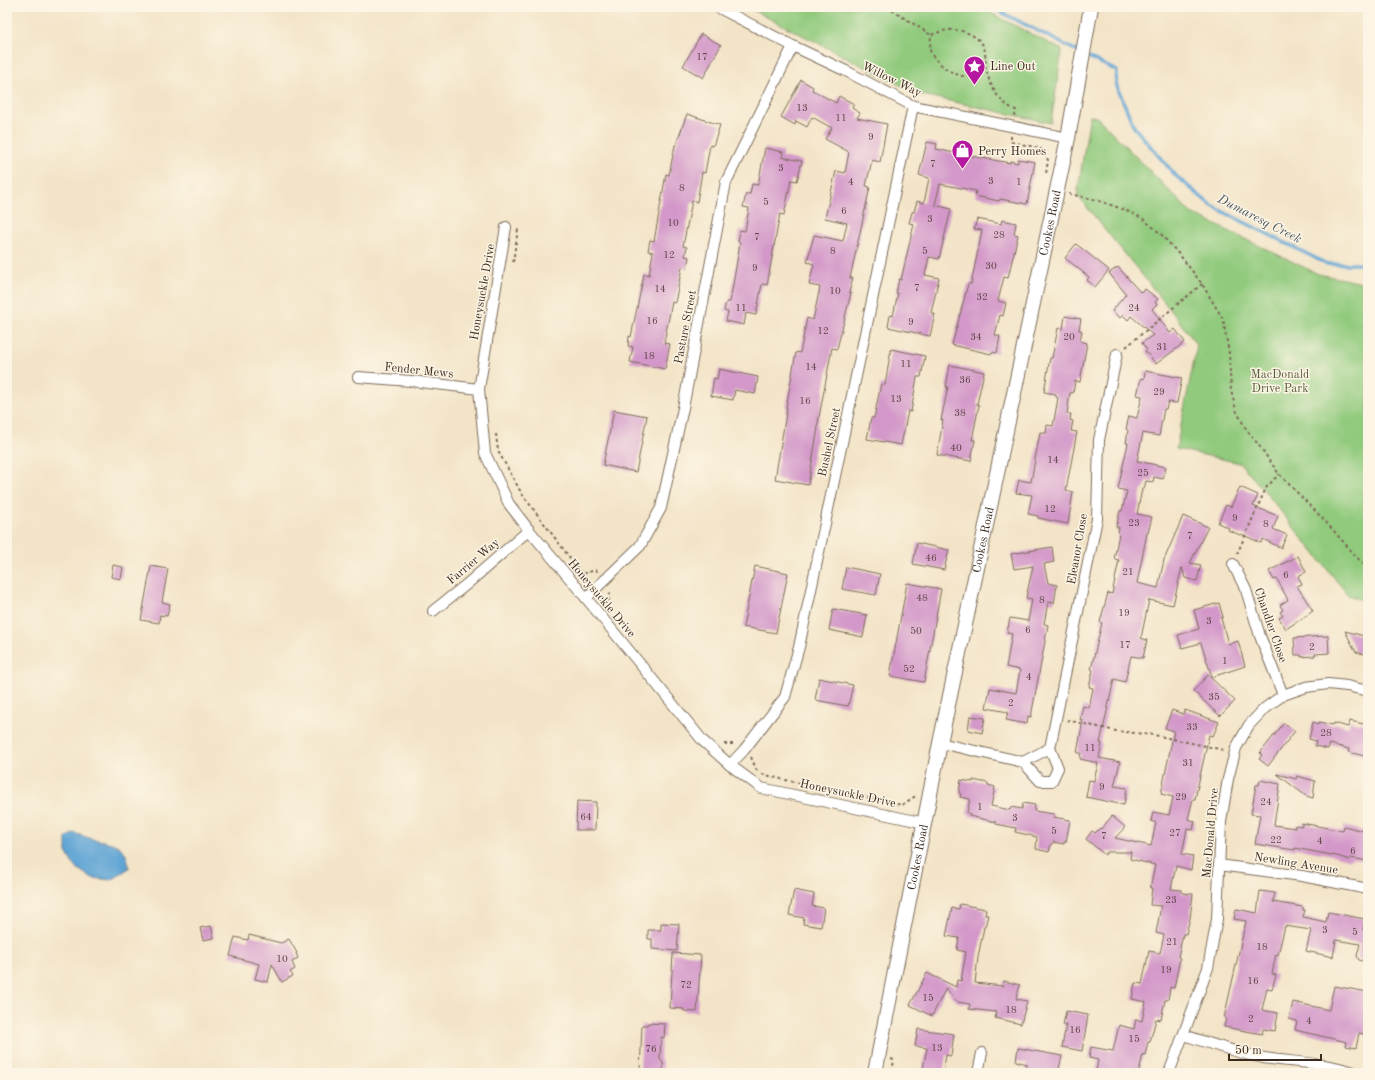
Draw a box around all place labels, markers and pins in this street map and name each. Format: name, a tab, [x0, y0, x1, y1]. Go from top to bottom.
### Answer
place icon: Line Out	[961, 53, 987, 86]
place label: Line Out	[990, 61, 1036, 73]
shop icon: Perry Homes	[949, 138, 975, 171]
place label: Perry Homes	[978, 146, 1046, 158]

